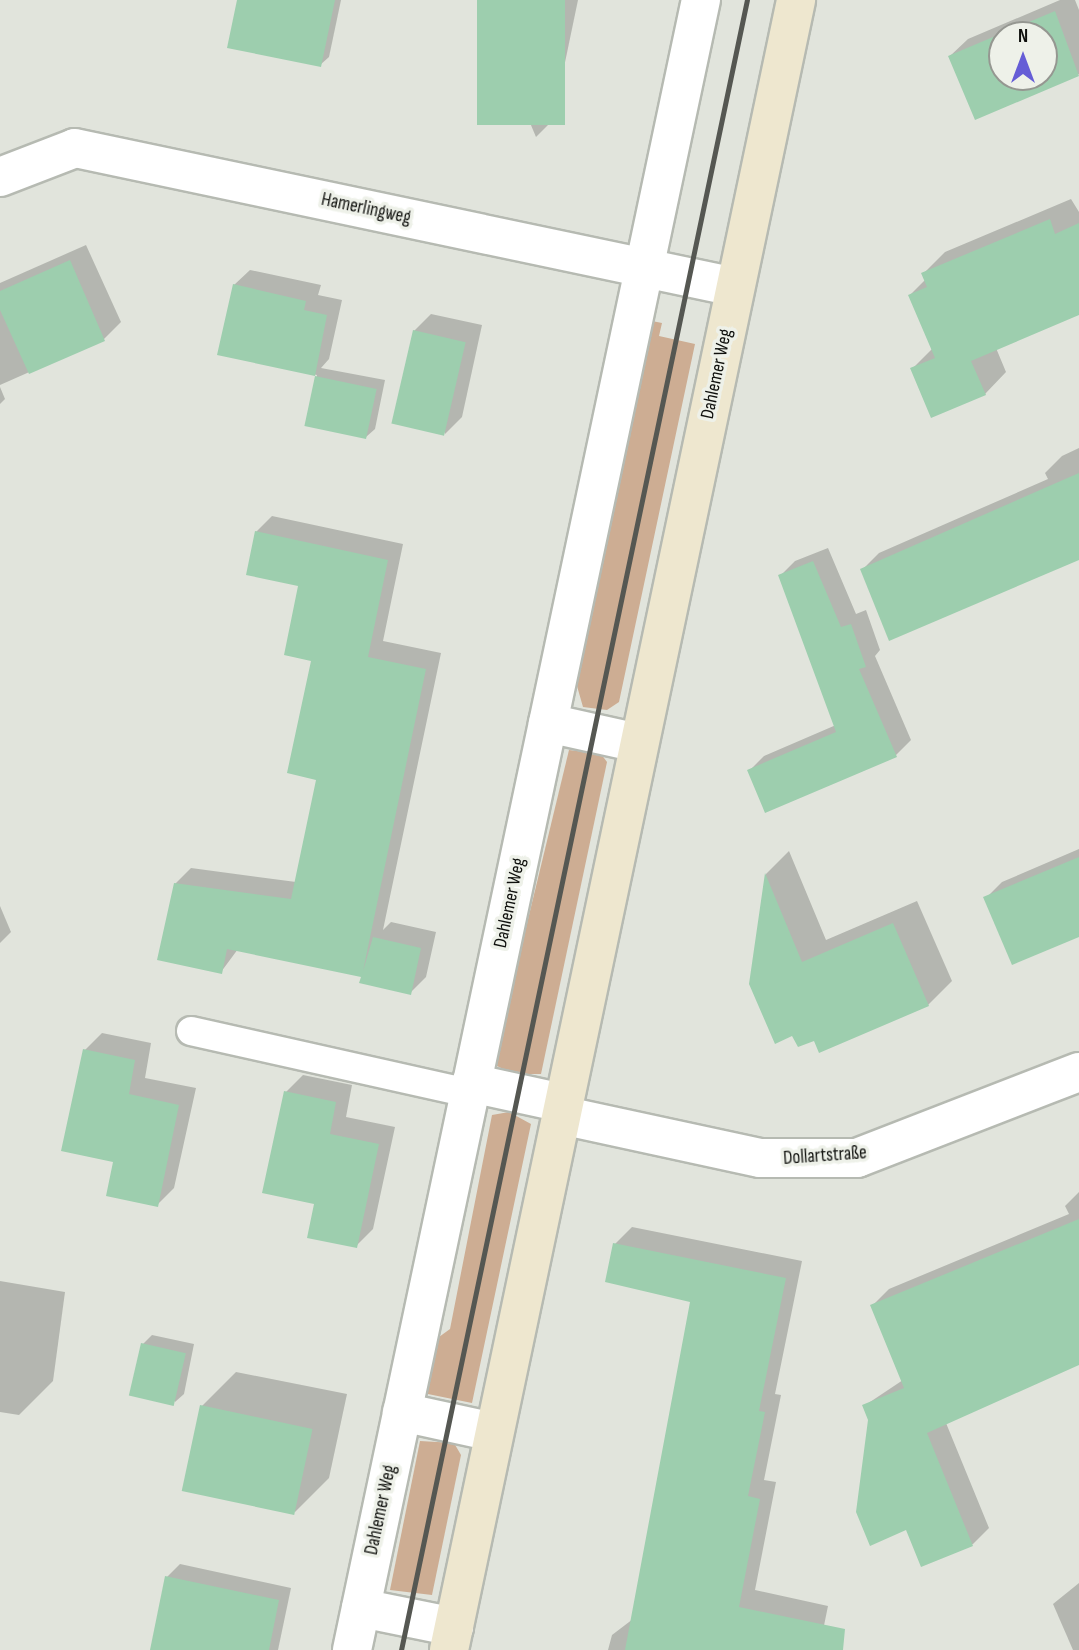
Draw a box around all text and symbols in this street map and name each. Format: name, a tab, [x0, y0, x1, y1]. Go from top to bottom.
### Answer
north arrow	[988, 21, 1058, 91]
text: N	[1018, 25, 1028, 48]
street label: Hamerlingweg	[319, 188, 413, 230]
street label: Dahlemer Weg	[696, 327, 738, 421]
street label: Dahlemer Weg	[489, 856, 531, 950]
street label: Dollartstraße	[782, 1142, 868, 1170]
street label: Dahlemer Weg	[360, 1463, 402, 1557]

